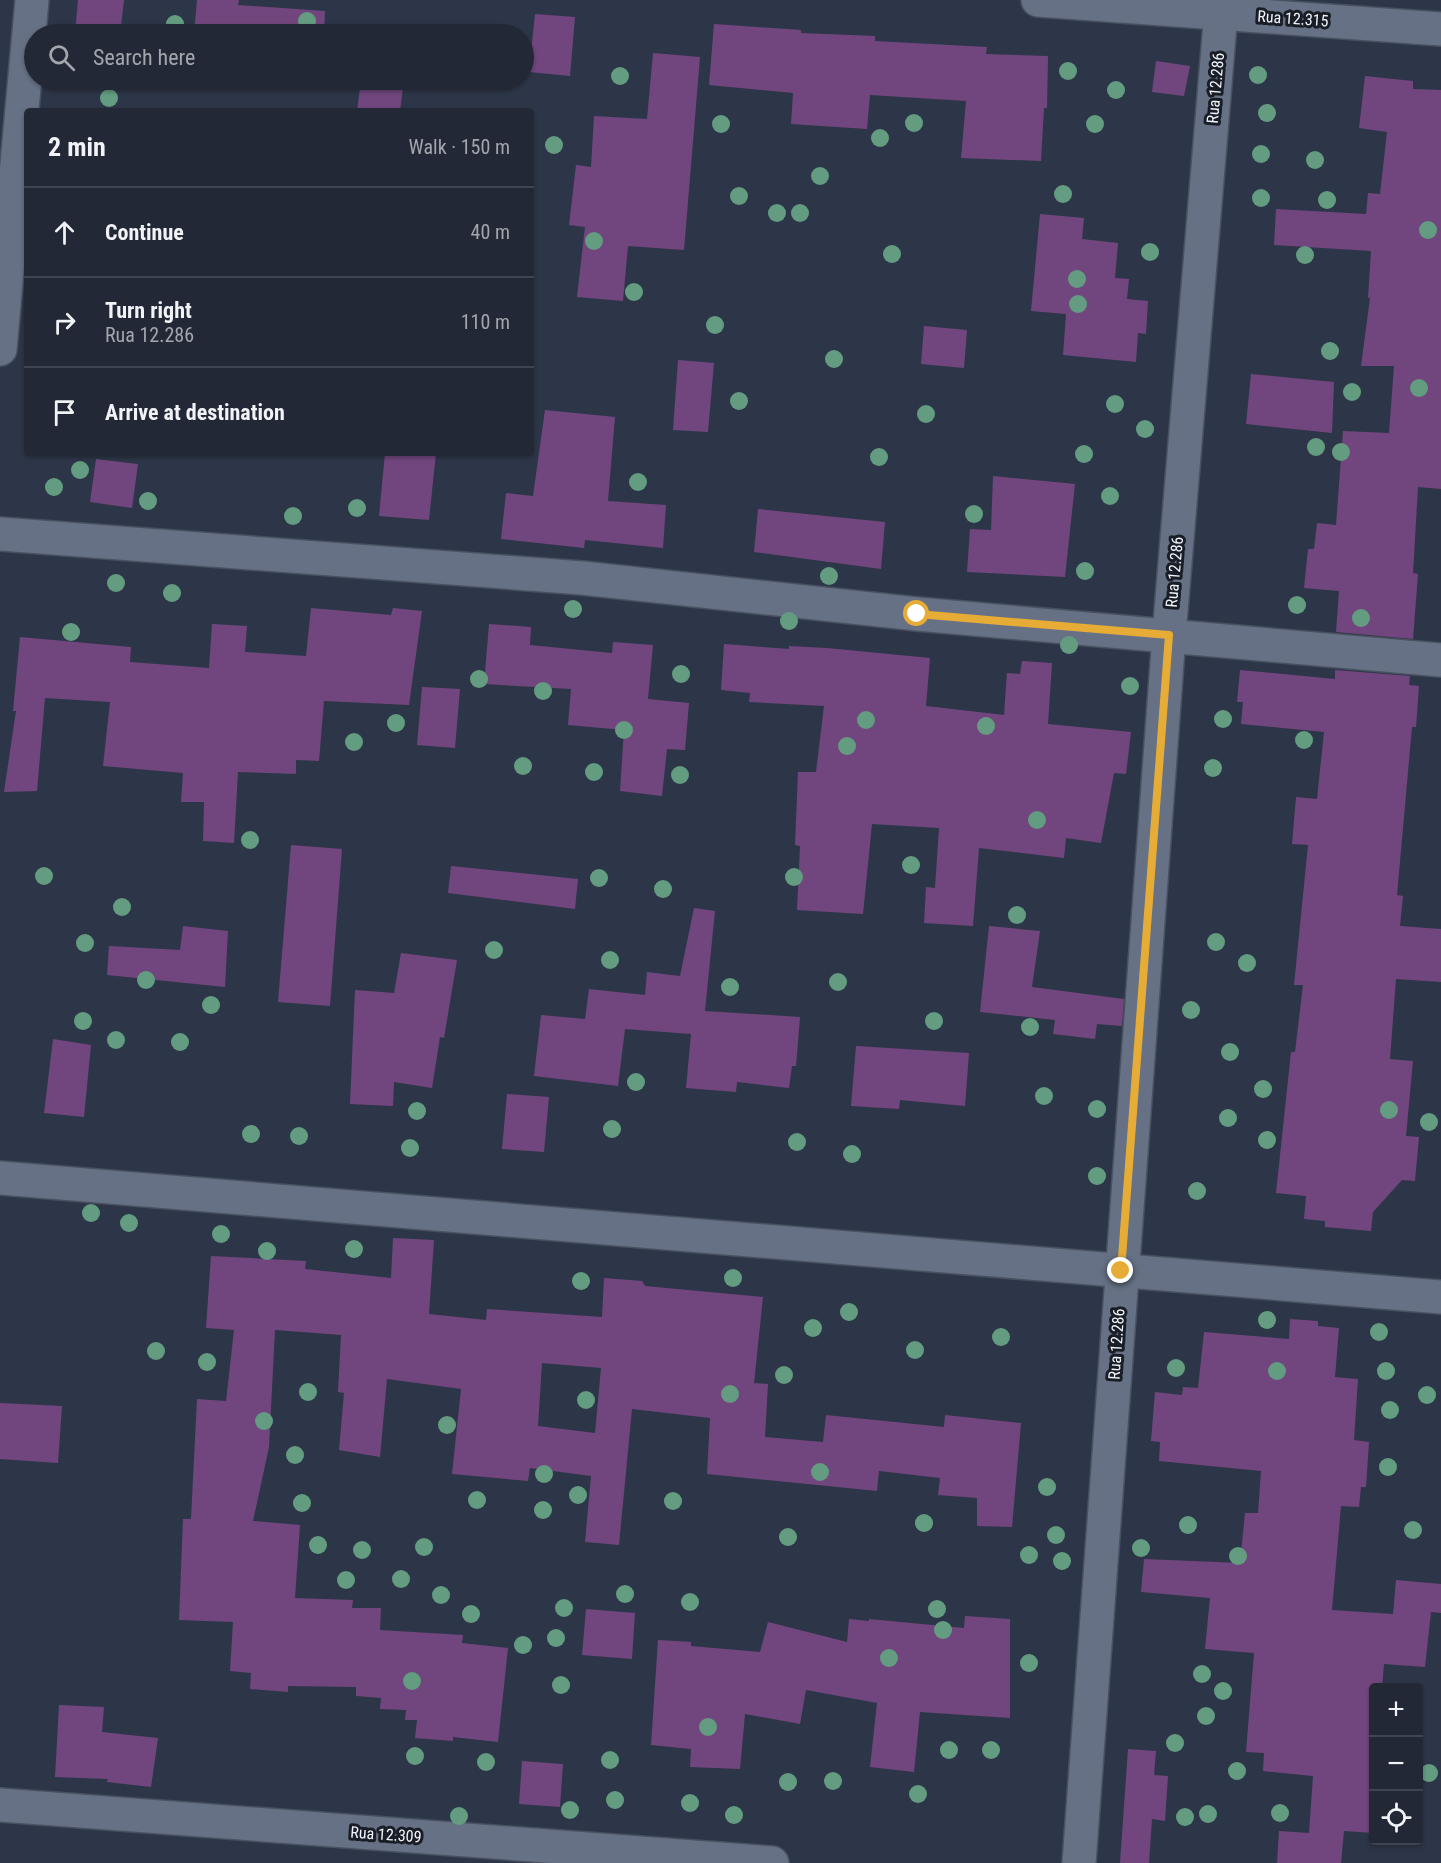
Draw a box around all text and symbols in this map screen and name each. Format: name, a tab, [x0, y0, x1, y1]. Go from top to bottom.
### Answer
street label: Rua 12.315	[1257, 7, 1329, 30]
search box	[24, 24, 534, 90]
icon: search	[45, 41, 78, 74]
text: Search here	[93, 45, 195, 70]
street label: Rua 12.286	[1203, 52, 1228, 124]
text: 2 min	[48, 132, 106, 162]
text: Walk · 150 m	[409, 135, 510, 159]
icon: ahead	[48, 216, 81, 249]
text: Continue	[105, 220, 184, 245]
text: 40 m	[471, 220, 510, 244]
text: Turn right	[105, 298, 192, 323]
icon: right	[48, 306, 81, 339]
text: 110 m	[461, 310, 510, 334]
text: Rua 12.286	[105, 323, 194, 347]
icon: arrive	[48, 396, 81, 429]
text: Arrive at destination	[105, 400, 285, 425]
street label: Rua 12.286	[1162, 536, 1187, 608]
route start	[903, 600, 929, 626]
route end	[1107, 1257, 1133, 1283]
street label: Rua 12.286	[1105, 1308, 1128, 1380]
map controls	[1369, 1683, 1423, 1845]
button: +	[1369, 1683, 1423, 1737]
button: −	[1369, 1737, 1423, 1791]
button: locate	[1369, 1791, 1423, 1845]
street label: Rua 12.309	[350, 1823, 422, 1846]

